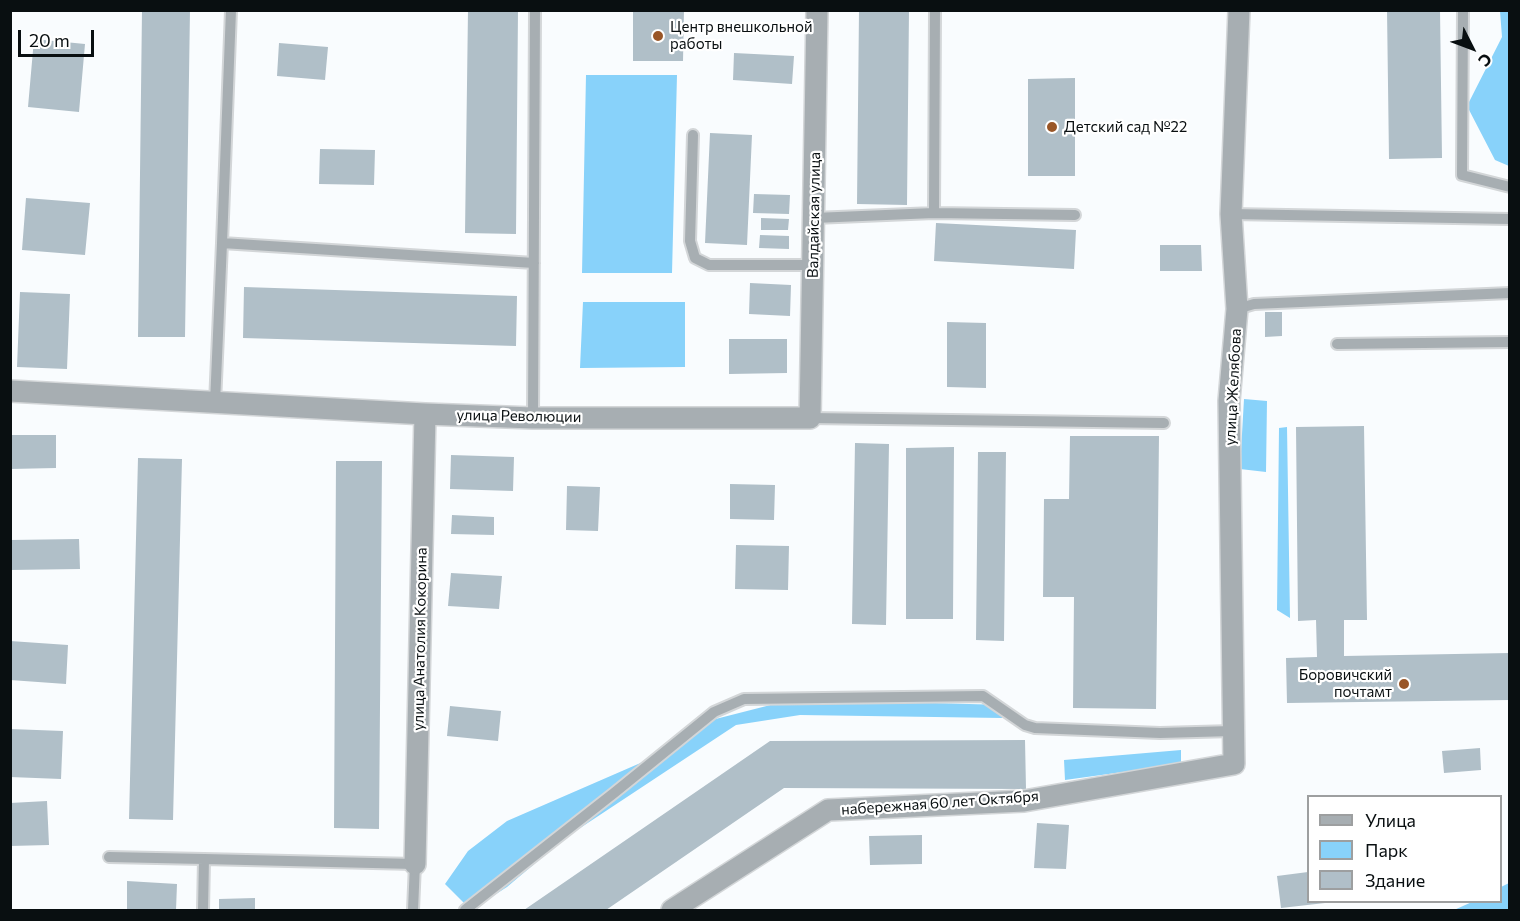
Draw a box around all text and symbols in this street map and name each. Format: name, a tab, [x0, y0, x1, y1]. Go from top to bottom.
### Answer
scale bar	[21, 18, 98, 56]
place label: Центр внешкольной работы	[670, 18, 813, 53]
north arrow	[1442, 18, 1502, 78]
text: 20 m	[29, 29, 70, 51]
marker: Центр внешкольной работы	[651, 29, 665, 43]
text: С	[1475, 50, 1496, 71]
place label: Детский сад №22	[1064, 118, 1187, 136]
marker: Детский сад №22	[1045, 120, 1059, 134]
street label: Валдайская улица	[804, 152, 824, 278]
street label: улица Желябова	[1221, 328, 1245, 446]
street label: улица Революции	[457, 406, 581, 426]
street label: улица Анатолия Кокорина	[409, 547, 431, 731]
place label: Боровичский почтамт	[1299, 666, 1392, 701]
marker: Боровичский почтамт	[1397, 677, 1411, 691]
street label: набережная 60 лет Октября	[841, 787, 1039, 819]
legend	[1307, 795, 1502, 903]
text: Улица	[1365, 809, 1416, 831]
text: Парк	[1365, 839, 1408, 861]
text: Здание	[1365, 869, 1425, 891]

